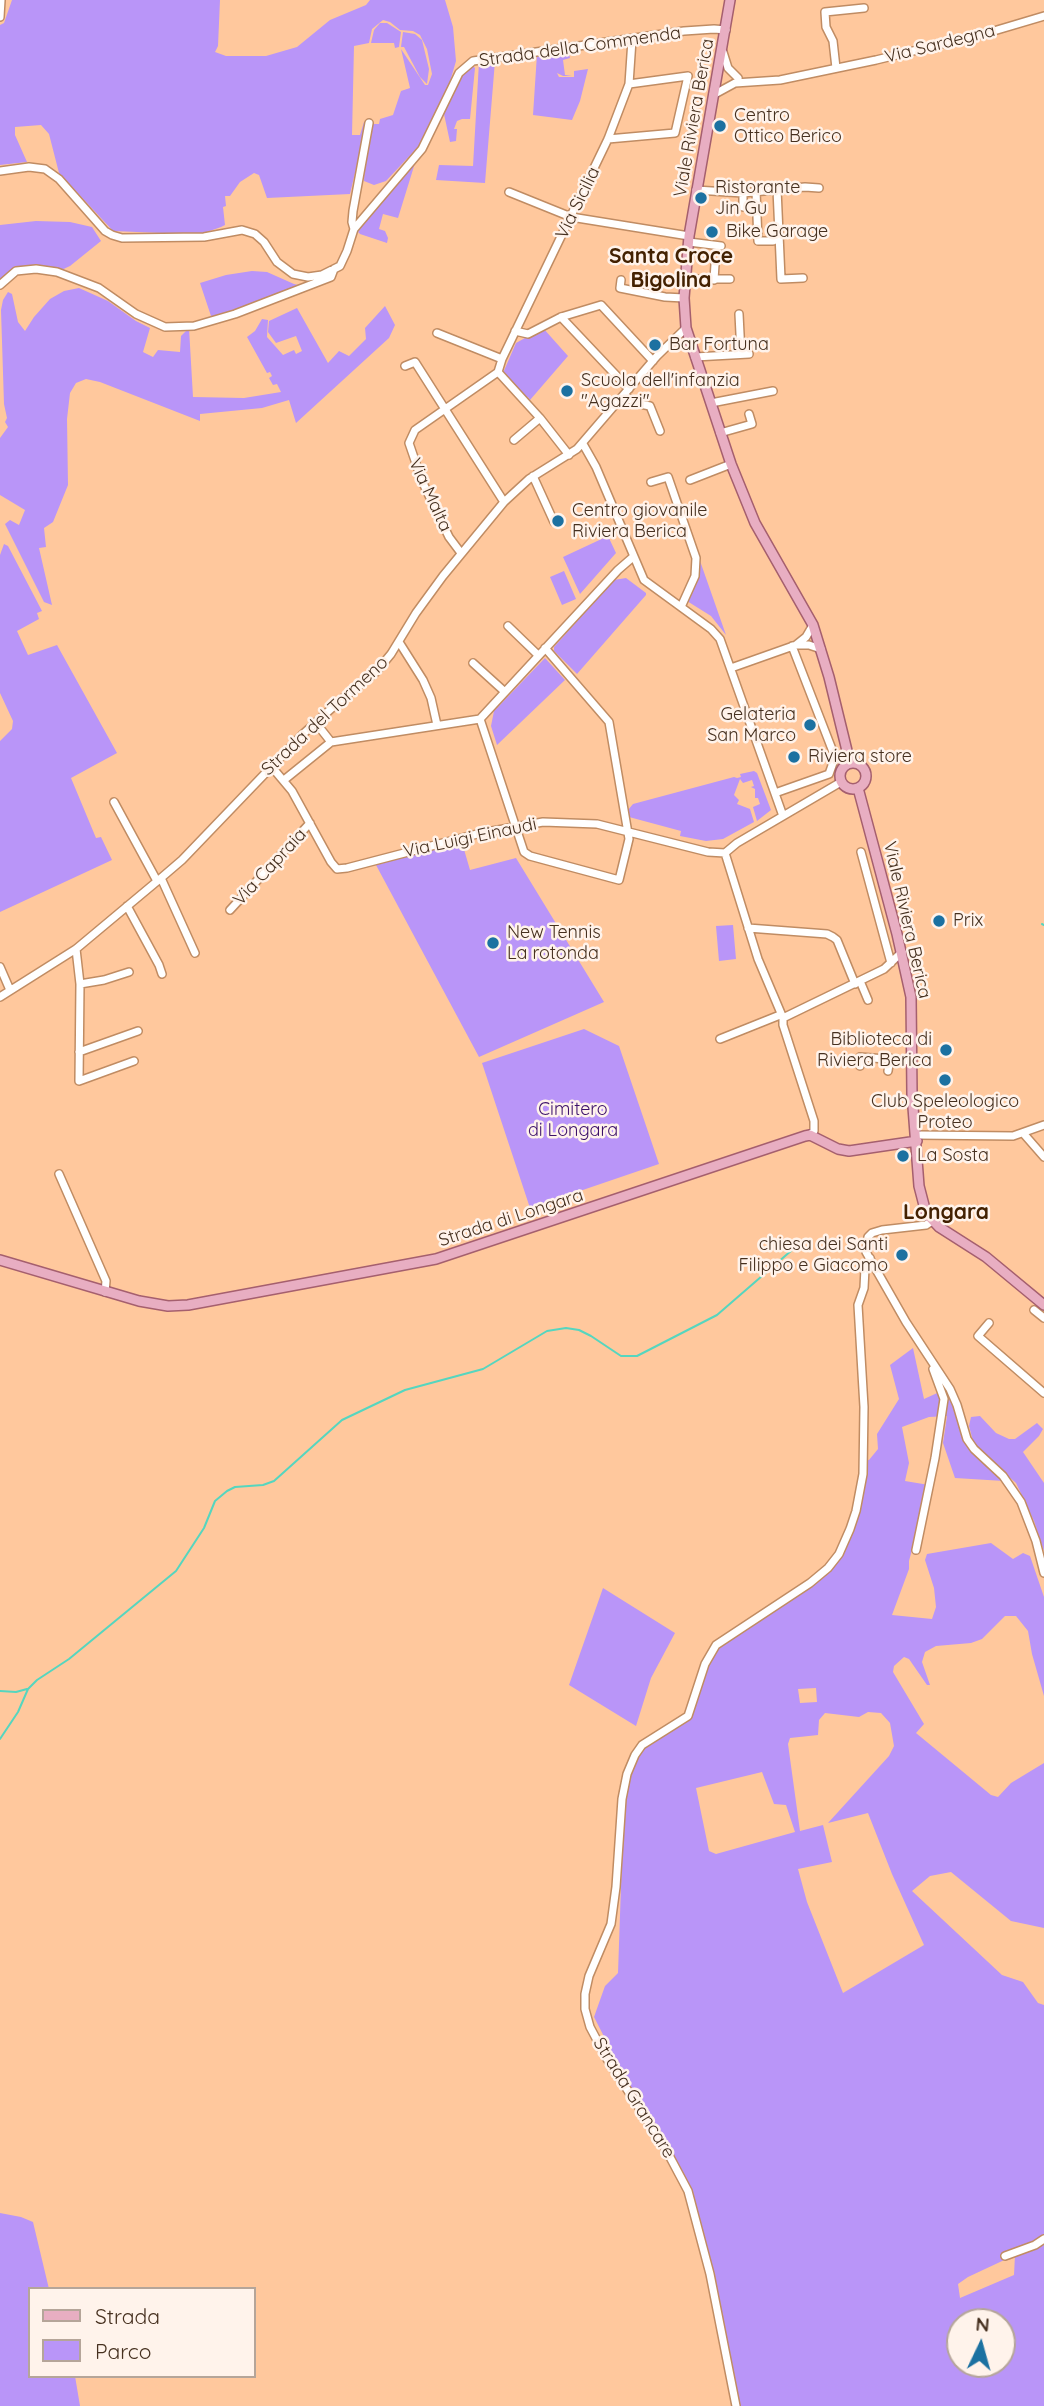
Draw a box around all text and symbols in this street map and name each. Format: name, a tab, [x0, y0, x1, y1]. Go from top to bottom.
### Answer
street label: Via Sardegna	[883, 20, 997, 68]
street label: Strada della Commenda	[478, 22, 682, 72]
street label: Viale Riviera Berica	[669, 37, 719, 199]
place label: Centro Ottico Berico	[734, 105, 842, 148]
marker: Centro Ottico Berico	[712, 118, 728, 134]
street label: Via Sicilia	[551, 163, 605, 243]
place label: Ristorante Jin Gu	[715, 177, 800, 220]
marker: Ristorante Jin Gu	[693, 190, 709, 206]
place label: Bike Garage	[726, 221, 828, 243]
marker: Bike Garage	[704, 224, 720, 240]
district label: Santa Croce Bigolina	[609, 244, 733, 294]
place label: Bar Fortuna	[669, 334, 769, 356]
marker: Bar Fortuna	[647, 337, 663, 353]
place label: Scuola dell'infanzia "Agazzi"	[581, 370, 740, 412]
marker: Scuola dell'infanzia "Agazzi"	[559, 383, 575, 399]
street label: Via Malta	[404, 455, 456, 535]
place label: Centro giovanile Riviera Berica	[572, 500, 707, 542]
marker: Centro giovanile Riviera Berica	[550, 513, 566, 529]
street label: Strada del Tormeno	[257, 652, 393, 780]
place label: Gelateria San Marco	[707, 704, 796, 746]
marker: Gelateria San Marco	[802, 717, 818, 733]
place label: Riviera store	[808, 746, 912, 768]
marker: Riviera store	[786, 749, 802, 765]
street label: Via Luigi Einaudi	[401, 813, 539, 863]
street label: Via Capraia	[229, 824, 311, 910]
street label: Viale Riviera Berica	[878, 839, 936, 1001]
place label: Prix	[953, 910, 983, 932]
marker: Prix	[931, 913, 947, 929]
place label: New Tennis La rotonda	[507, 922, 601, 964]
marker: New Tennis La rotonda	[485, 935, 501, 951]
place label: Biblioteca di Riviera Berica	[817, 1029, 932, 1072]
marker: Biblioteca di Riviera Berica	[938, 1042, 954, 1058]
marker: Club Speleologico Proteo	[937, 1072, 953, 1088]
place label: Club Speleologico Proteo	[871, 1091, 1019, 1134]
park label: Cimitero di Longara	[528, 1099, 618, 1142]
place label: La Sosta	[917, 1145, 989, 1167]
marker: La Sosta	[895, 1148, 911, 1164]
street label: Strada di Longara	[436, 1184, 586, 1252]
district label: Longara	[903, 1200, 989, 1226]
place label: chiesa dei Santi Filippo e Giacomo	[739, 1234, 888, 1276]
marker: chiesa dei Santi Filippo e Giacomo	[894, 1247, 910, 1263]
street label: Strada Grancare	[588, 2034, 680, 2162]
legend	[28, 2287, 256, 2378]
text: Strada	[95, 2303, 160, 2329]
north arrow	[946, 2308, 1016, 2378]
text: N	[975, 2312, 991, 2337]
text: Parco	[95, 2338, 151, 2364]

